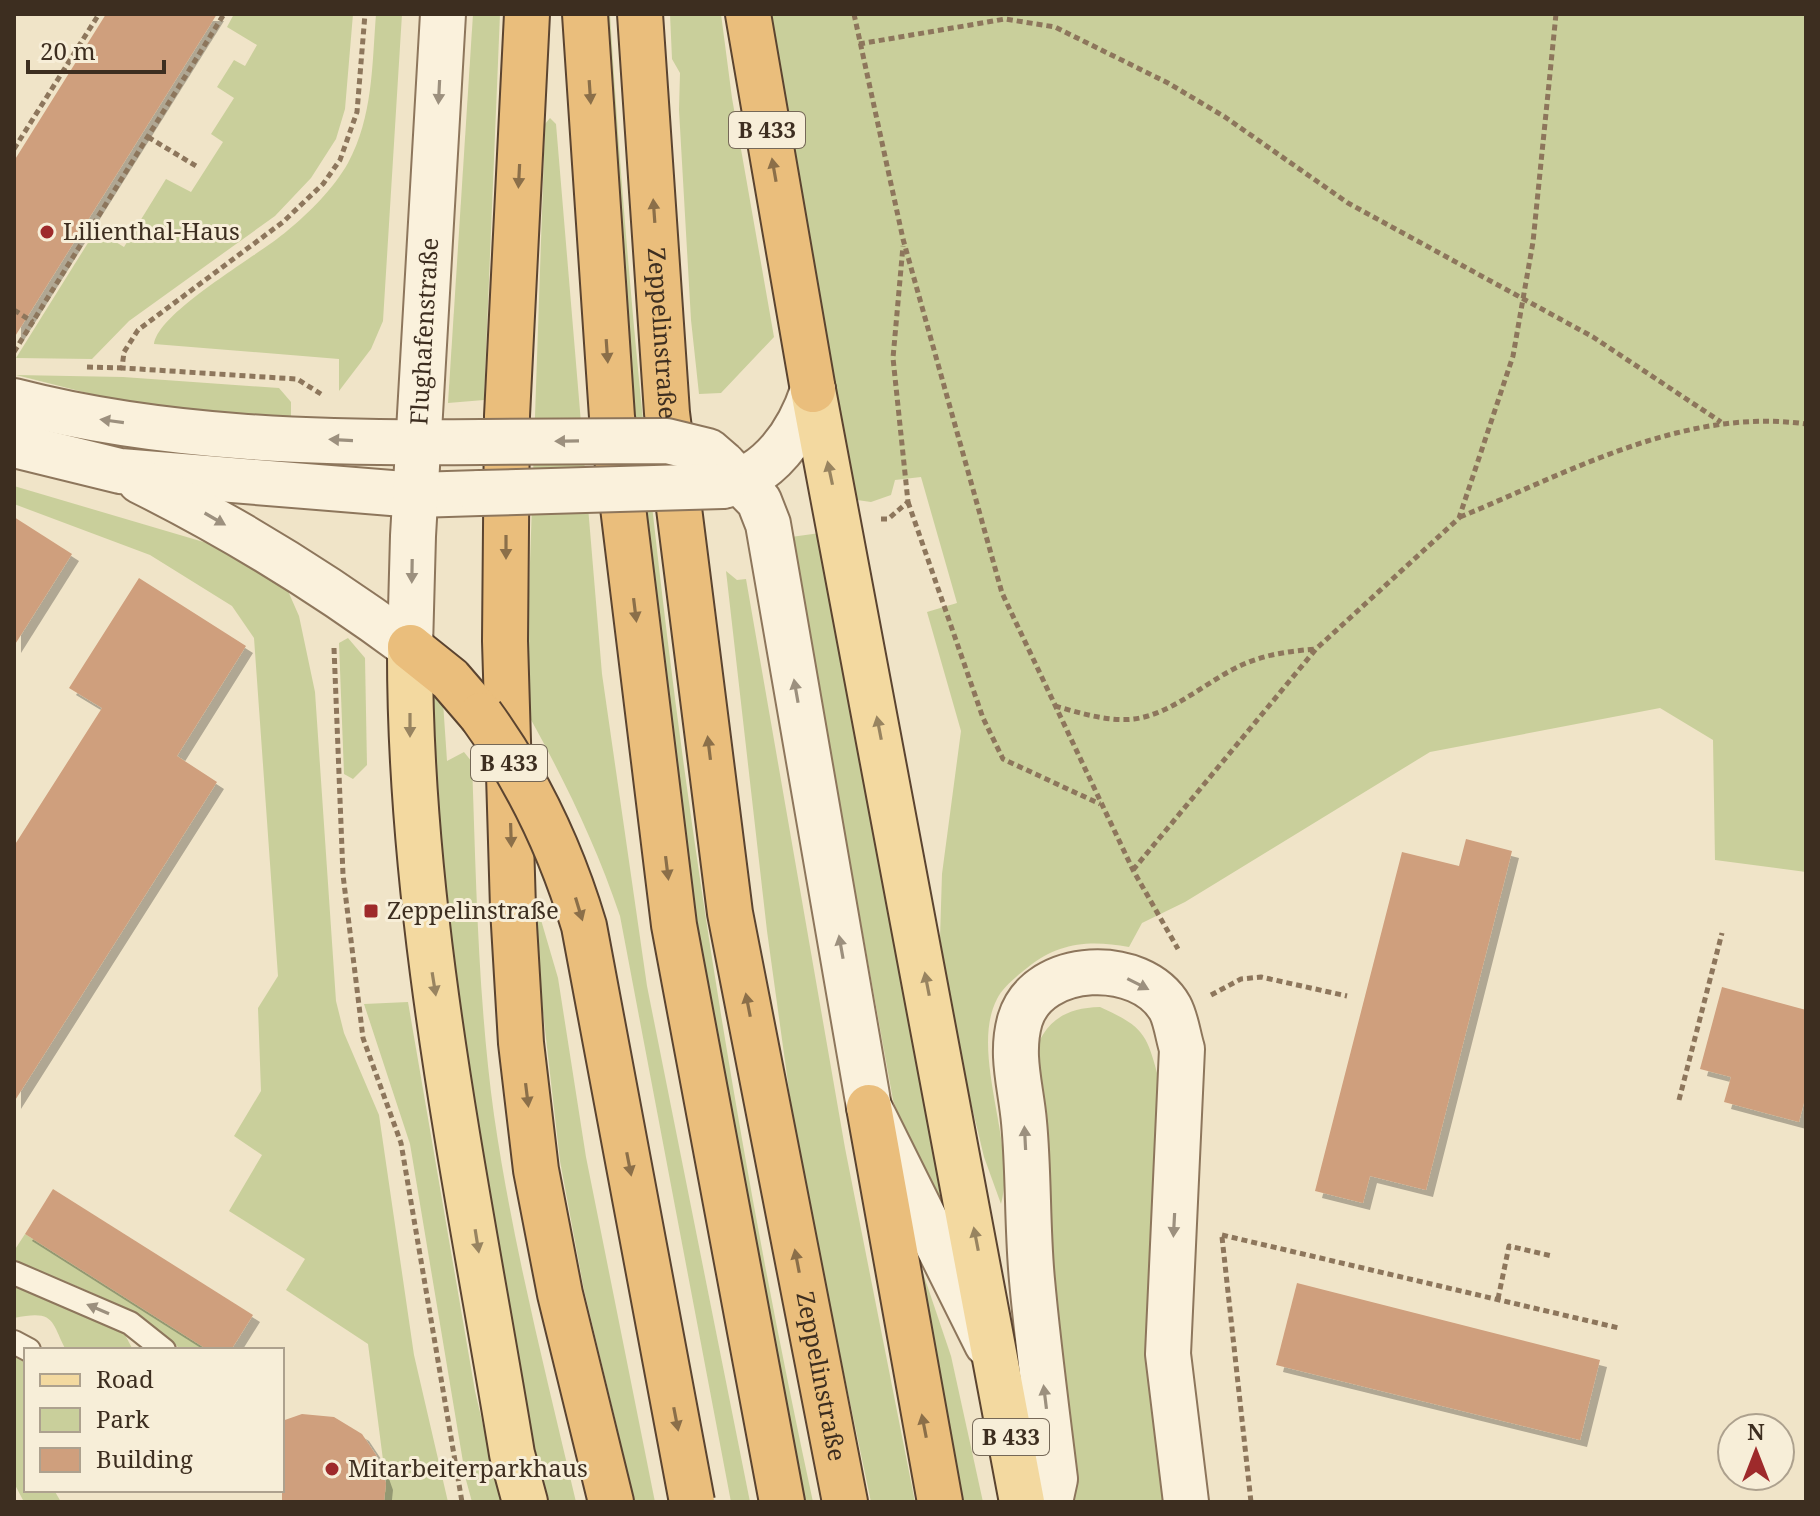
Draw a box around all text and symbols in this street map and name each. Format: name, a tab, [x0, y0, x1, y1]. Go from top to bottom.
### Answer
scale bar	[28, 24, 164, 74]
text: 20 m	[40, 34, 96, 67]
one-way arrow	[432, 80, 445, 105]
one-way arrow	[584, 80, 597, 105]
road number: B 433	[729, 112, 805, 148]
one-way arrow	[767, 157, 779, 182]
one-way arrow	[512, 164, 525, 189]
one-way arrow	[647, 199, 660, 224]
place label: Lilienthal-Haus	[63, 214, 240, 247]
marker: Lilienthal-Haus	[38, 223, 56, 241]
street label: Flughafenstraße	[401, 237, 445, 426]
street label: Zeppelinstraße	[641, 246, 685, 420]
one-way arrow	[601, 339, 614, 364]
one-way arrow	[99, 414, 124, 427]
one-way arrow	[328, 433, 353, 446]
one-way arrow	[554, 435, 579, 447]
one-way arrow	[823, 460, 836, 485]
one-way arrow	[204, 512, 226, 526]
one-way arrow	[500, 535, 512, 560]
one-way arrow	[406, 559, 418, 584]
one-way arrow	[629, 598, 642, 623]
one-way arrow	[790, 678, 802, 703]
one-way arrow	[404, 713, 416, 738]
one-way arrow	[873, 716, 885, 741]
one-way arrow	[703, 736, 716, 761]
road number: B 433	[471, 745, 547, 781]
one-way arrow	[504, 823, 517, 848]
one-way arrow	[661, 856, 674, 881]
place label: Zeppelinstraße	[387, 893, 559, 926]
one-way arrow	[573, 897, 586, 921]
marker: Zeppelinstraße	[362, 902, 380, 920]
one-way arrow	[835, 934, 847, 959]
one-way arrow	[921, 971, 933, 996]
one-way arrow	[429, 972, 441, 997]
one-way arrow	[1127, 976, 1149, 990]
one-way arrow	[741, 993, 753, 1018]
one-way arrow	[521, 1083, 534, 1108]
one-way arrow	[1018, 1125, 1031, 1150]
one-way arrow	[623, 1151, 635, 1176]
one-way arrow	[1167, 1213, 1180, 1238]
one-way arrow	[969, 1227, 981, 1252]
one-way arrow	[471, 1229, 483, 1254]
one-way arrow	[790, 1248, 802, 1273]
street label: Zeppelinstraße	[789, 1289, 855, 1464]
one-way arrow	[86, 1303, 110, 1316]
legend	[24, 1348, 284, 1492]
text: Road	[96, 1362, 154, 1395]
one-way arrow	[1039, 1384, 1052, 1409]
text: Park	[96, 1402, 150, 1435]
one-way arrow	[671, 1407, 683, 1432]
north arrow	[1716, 1412, 1796, 1492]
one-way arrow	[917, 1413, 929, 1438]
text: N	[1747, 1416, 1765, 1446]
road number: B 433	[973, 1419, 1049, 1455]
text: Building	[96, 1442, 193, 1475]
place label: Mitarbeiterparkhaus	[348, 1451, 588, 1484]
marker: Mitarbeiterparkhaus	[323, 1460, 341, 1478]

